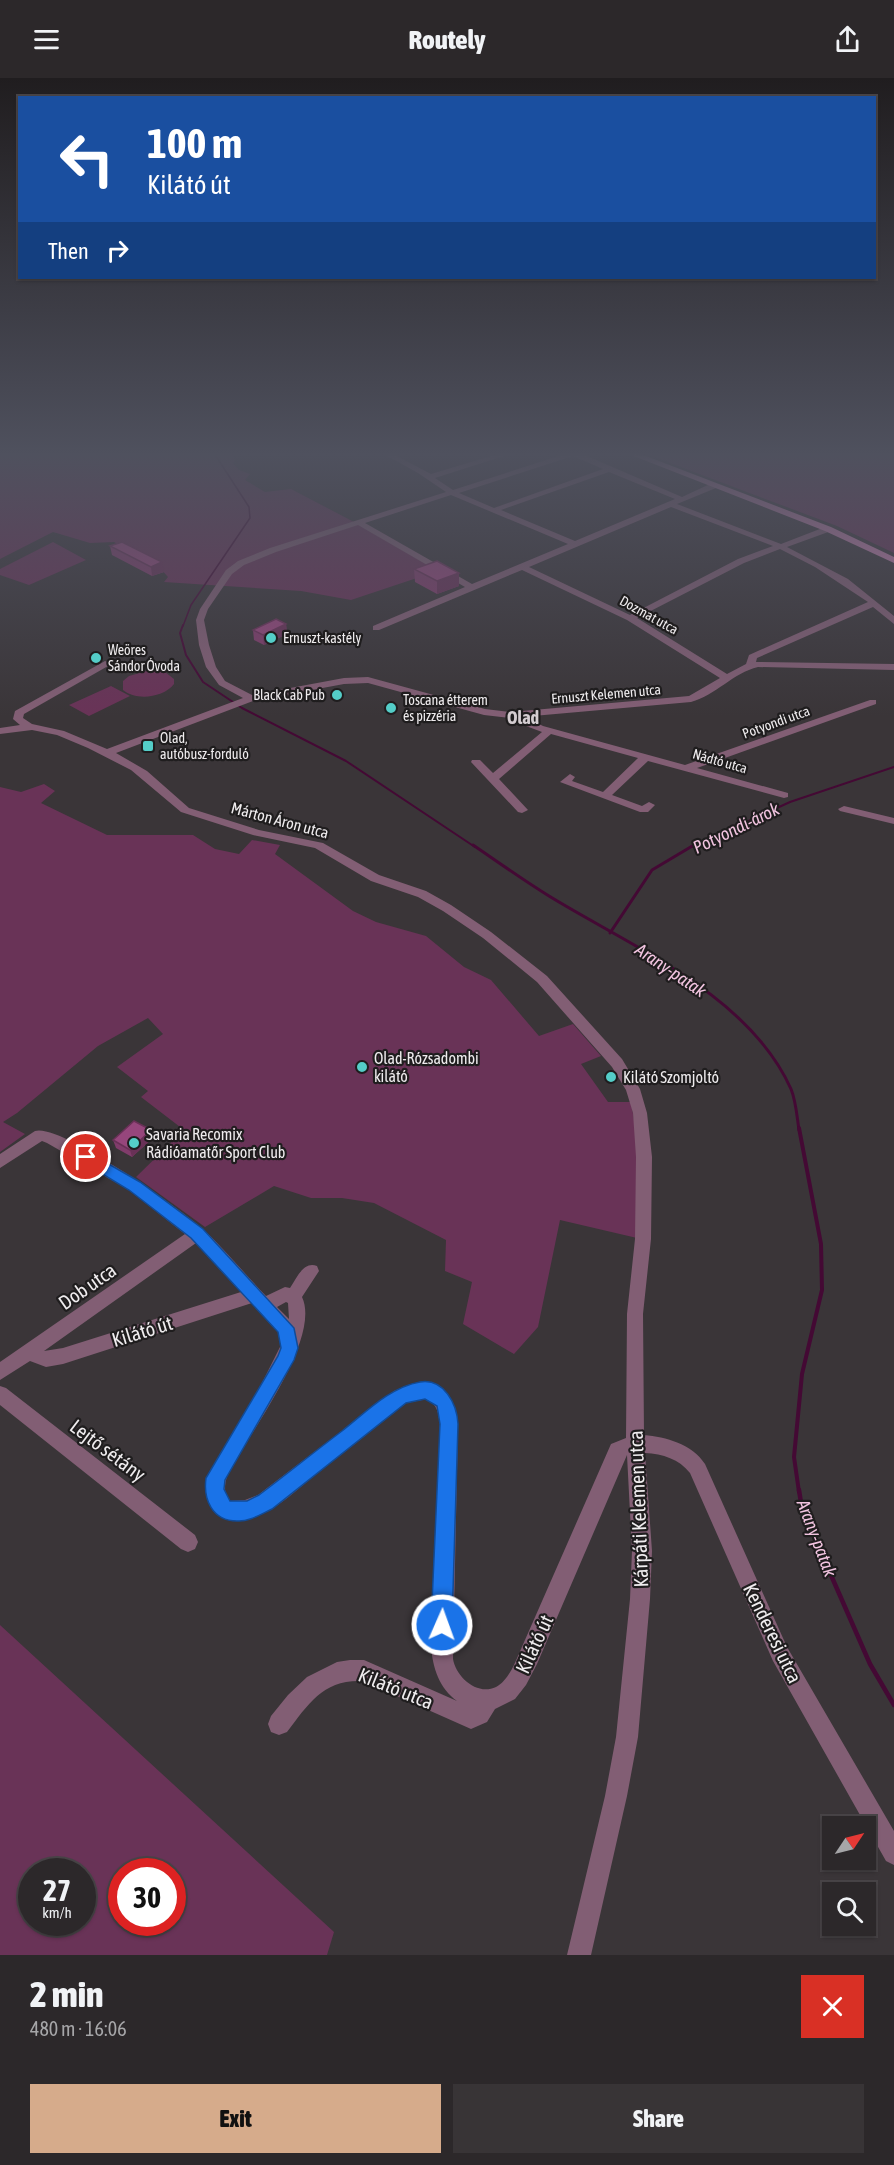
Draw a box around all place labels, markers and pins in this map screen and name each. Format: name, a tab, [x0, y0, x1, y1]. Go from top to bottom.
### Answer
place label: Ernuszt-kastély	[283, 630, 362, 646]
marker: Ernuszt-kastély	[264, 631, 278, 645]
place label: Weöres Sándor Óvoda	[108, 642, 180, 674]
marker: Weöres Sándor Óvoda	[89, 651, 103, 665]
place label: Black Cab Pub	[253, 687, 325, 703]
marker: Black Cab Pub	[330, 688, 344, 702]
place label: Toscana étterem és pizzéria	[403, 692, 488, 724]
marker: Toscana étterem és pizzéria	[384, 701, 398, 715]
place label: Olad, autóbusz-forduló	[160, 730, 249, 762]
marker: Olad, autóbusz-forduló	[141, 739, 155, 753]
place label: Olad-Rózsadombi kilátó	[374, 1049, 479, 1085]
marker: Olad-Rózsadombi kilátó	[355, 1060, 369, 1074]
place label: Kilátó Szomjoltó	[623, 1068, 719, 1087]
marker: Kilátó Szomjoltó	[604, 1070, 618, 1084]
place label: Savaria Recomix Rádióamatőr Sport Club	[146, 1125, 285, 1162]
pin	[60, 1131, 111, 1182]
marker: Savaria Recomix Rádióamatőr Sport Club	[127, 1136, 141, 1150]

